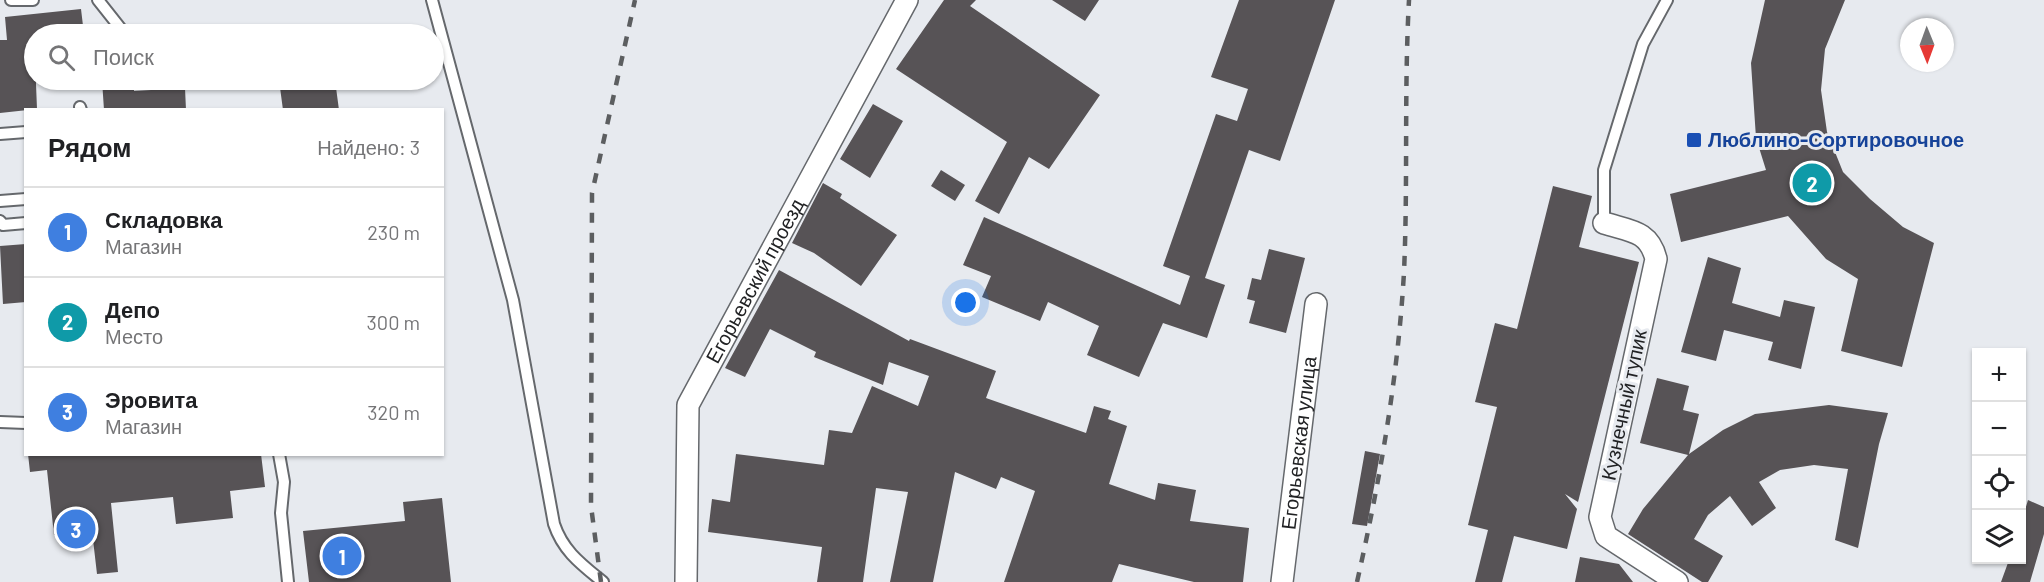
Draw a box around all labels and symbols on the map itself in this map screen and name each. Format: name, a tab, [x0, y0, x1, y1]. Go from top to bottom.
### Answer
north arrow	[1900, 18, 1954, 72]
place label: Люблино-Сортировочное	[1708, 127, 1964, 151]
marker: Люблино-Сортировочное	[1685, 131, 1703, 149]
pin: 2	[1792, 160, 1832, 206]
street label: Егорьевский проезд	[700, 194, 809, 367]
your location	[951, 288, 980, 317]
street label: Кузнечный тупик	[1595, 327, 1651, 482]
street label: Егорьевская улица	[1275, 354, 1321, 531]
pin: 3	[56, 506, 96, 552]
pin: 1	[322, 534, 362, 578]

